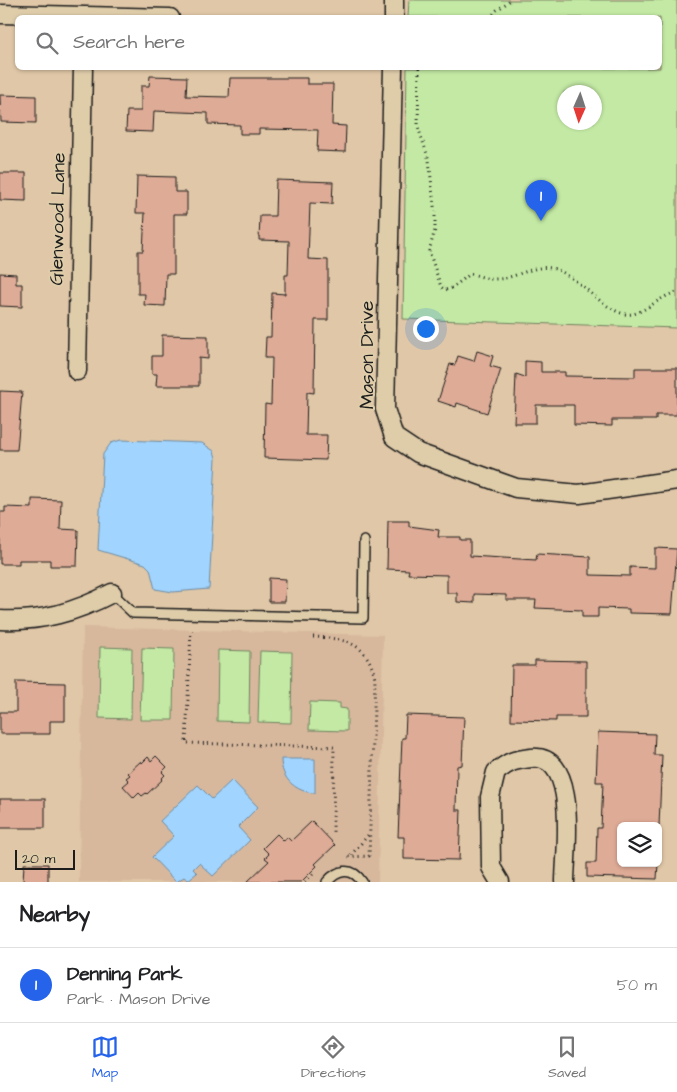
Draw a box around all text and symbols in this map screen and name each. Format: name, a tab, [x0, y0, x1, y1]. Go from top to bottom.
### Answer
search box	[15, 15, 662, 70]
icon: search	[33, 29, 61, 57]
text: Search here	[73, 29, 185, 56]
north arrow	[557, 85, 602, 130]
street label: Glenwood Lane	[43, 152, 73, 286]
pin: 1	[525, 180, 557, 221]
street label: Mason Drive	[354, 301, 381, 409]
your location	[413, 316, 439, 342]
map controls	[617, 822, 662, 867]
button: layers	[617, 822, 662, 867]
scale bar	[15, 847, 75, 870]
text: 20 m	[22, 849, 55, 869]
text: Nearby	[20, 900, 90, 929]
text: Denning Park	[67, 961, 182, 988]
text: 1	[35, 974, 37, 996]
text: 50 m	[617, 974, 657, 996]
text: Park · Mason Drive	[67, 988, 210, 1010]
tab: Map	[91, 1033, 119, 1083]
tab: Directions	[301, 1033, 366, 1083]
tab: Saved	[548, 1033, 586, 1083]

